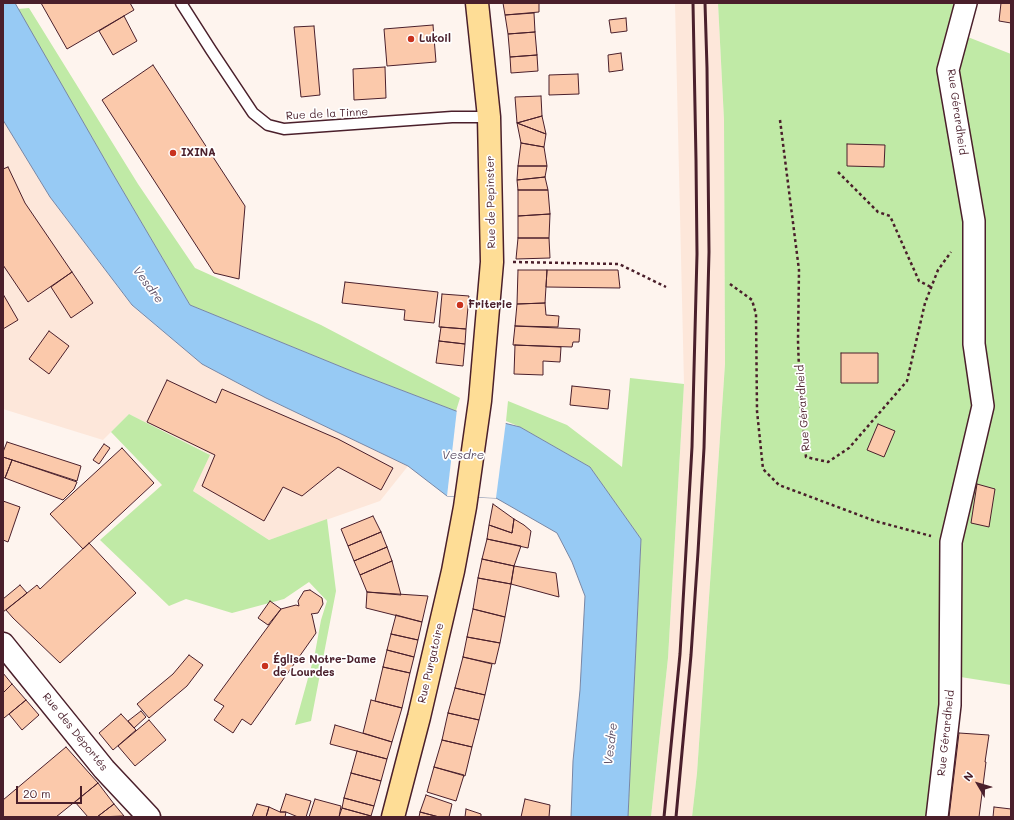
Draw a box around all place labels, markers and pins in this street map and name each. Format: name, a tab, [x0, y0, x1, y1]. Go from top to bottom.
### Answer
place label: Lukoil	[419, 32, 451, 46]
marker: Lukoil	[406, 34, 416, 44]
place label: IXINA	[181, 146, 216, 160]
marker: IXINA	[168, 148, 178, 158]
place label: Friterie	[468, 298, 512, 312]
marker: Friterie	[455, 300, 465, 310]
place label: Église Notre-Dame de Lourdes	[273, 653, 376, 679]
marker: Église Notre-Dame de Lourdes	[260, 661, 270, 671]

